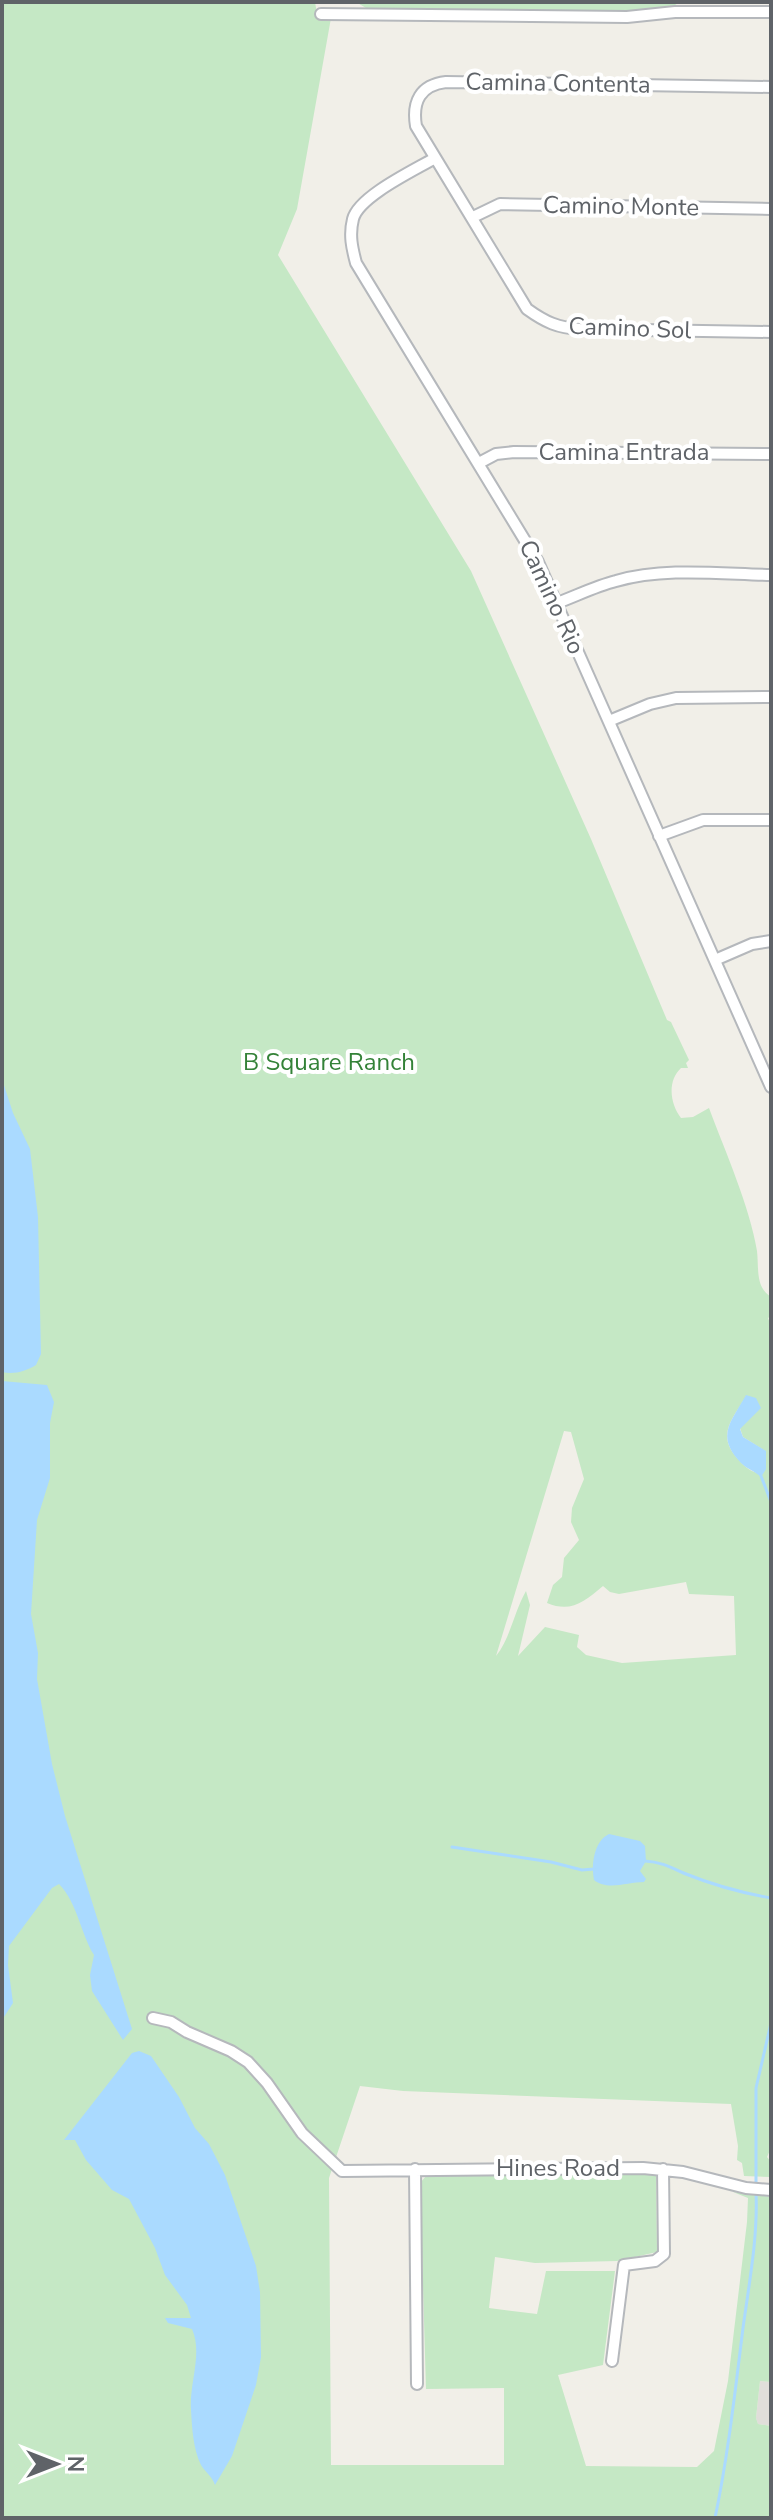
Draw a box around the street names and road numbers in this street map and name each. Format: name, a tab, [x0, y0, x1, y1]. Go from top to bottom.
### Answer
street label: Camina Contenta	[465, 65, 651, 101]
street label: Camino Monte	[543, 189, 699, 223]
street label: Camino Sol	[568, 310, 692, 346]
street label: Camina Entrada	[538, 436, 710, 468]
street label: Camino Rio	[512, 535, 592, 659]
street label: Hines Road	[496, 2152, 620, 2184]

